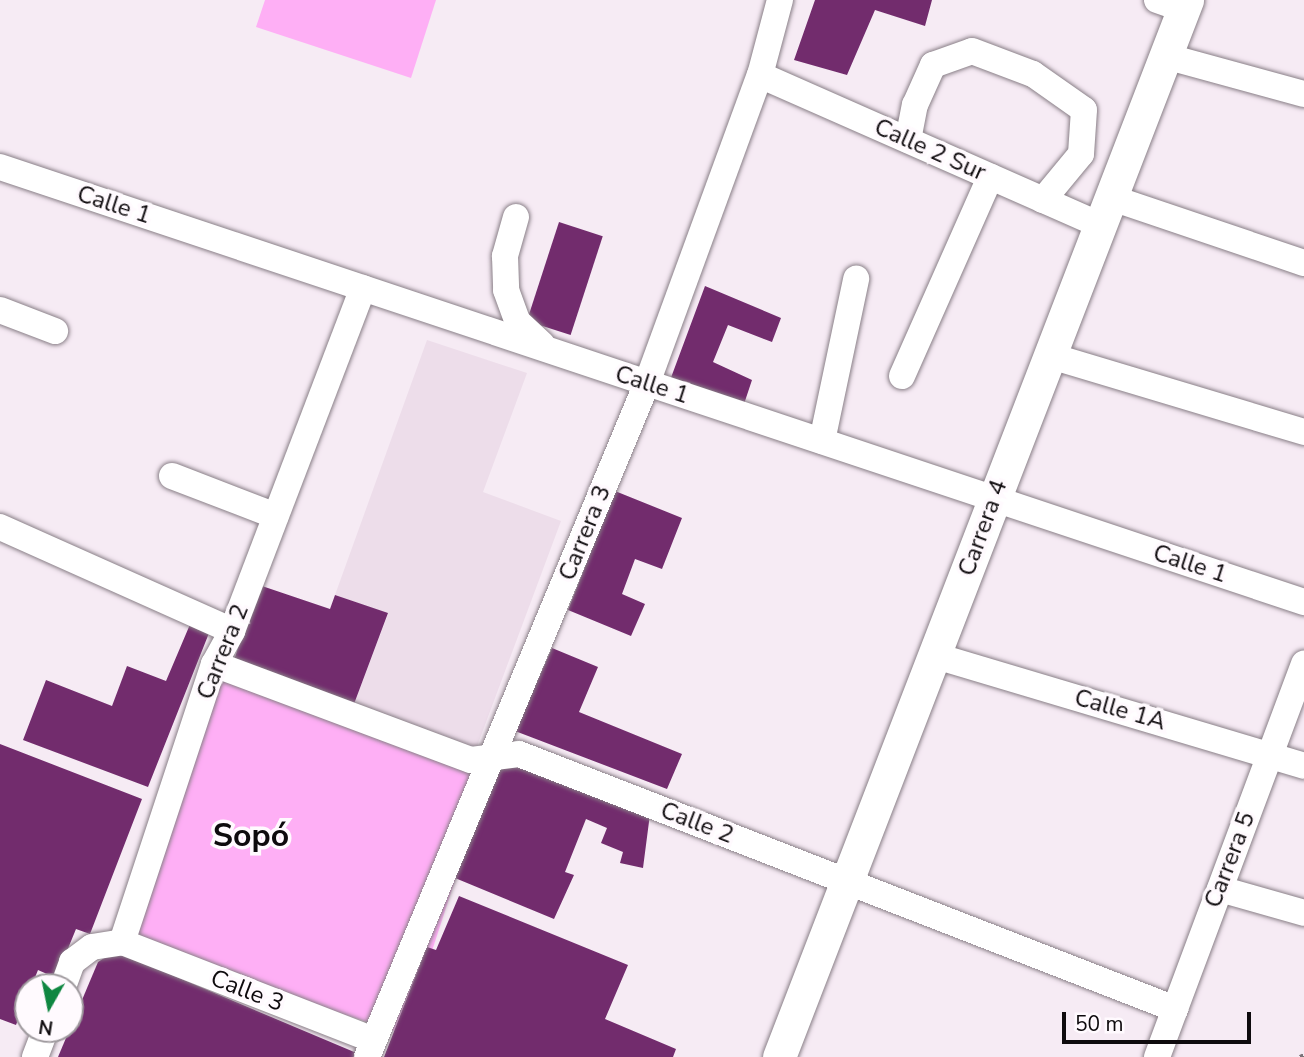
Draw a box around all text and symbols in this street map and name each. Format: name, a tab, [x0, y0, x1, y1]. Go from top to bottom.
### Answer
street label: Calle 2 Sur	[870, 113, 990, 187]
street label: Calle 1	[73, 180, 155, 230]
street label: Calle 1	[611, 360, 693, 410]
street label: Carrera 4	[952, 476, 1014, 580]
street label: Carrera 3	[553, 481, 617, 585]
street label: Calle 1	[1149, 539, 1231, 589]
street label: Carrera 2	[191, 600, 255, 704]
street label: Calle 1A	[1071, 683, 1169, 737]
street label: Calle 2	[656, 796, 738, 850]
street label: Carrera 5	[1199, 808, 1261, 912]
district label: Sopó	[213, 817, 289, 855]
street label: Calle 3	[206, 964, 288, 1018]
north arrow	[14, 973, 84, 1043]
scale bar	[1066, 998, 1255, 1042]
text: 50 m	[1075, 1010, 1124, 1038]
text: N	[37, 1013, 55, 1041]

